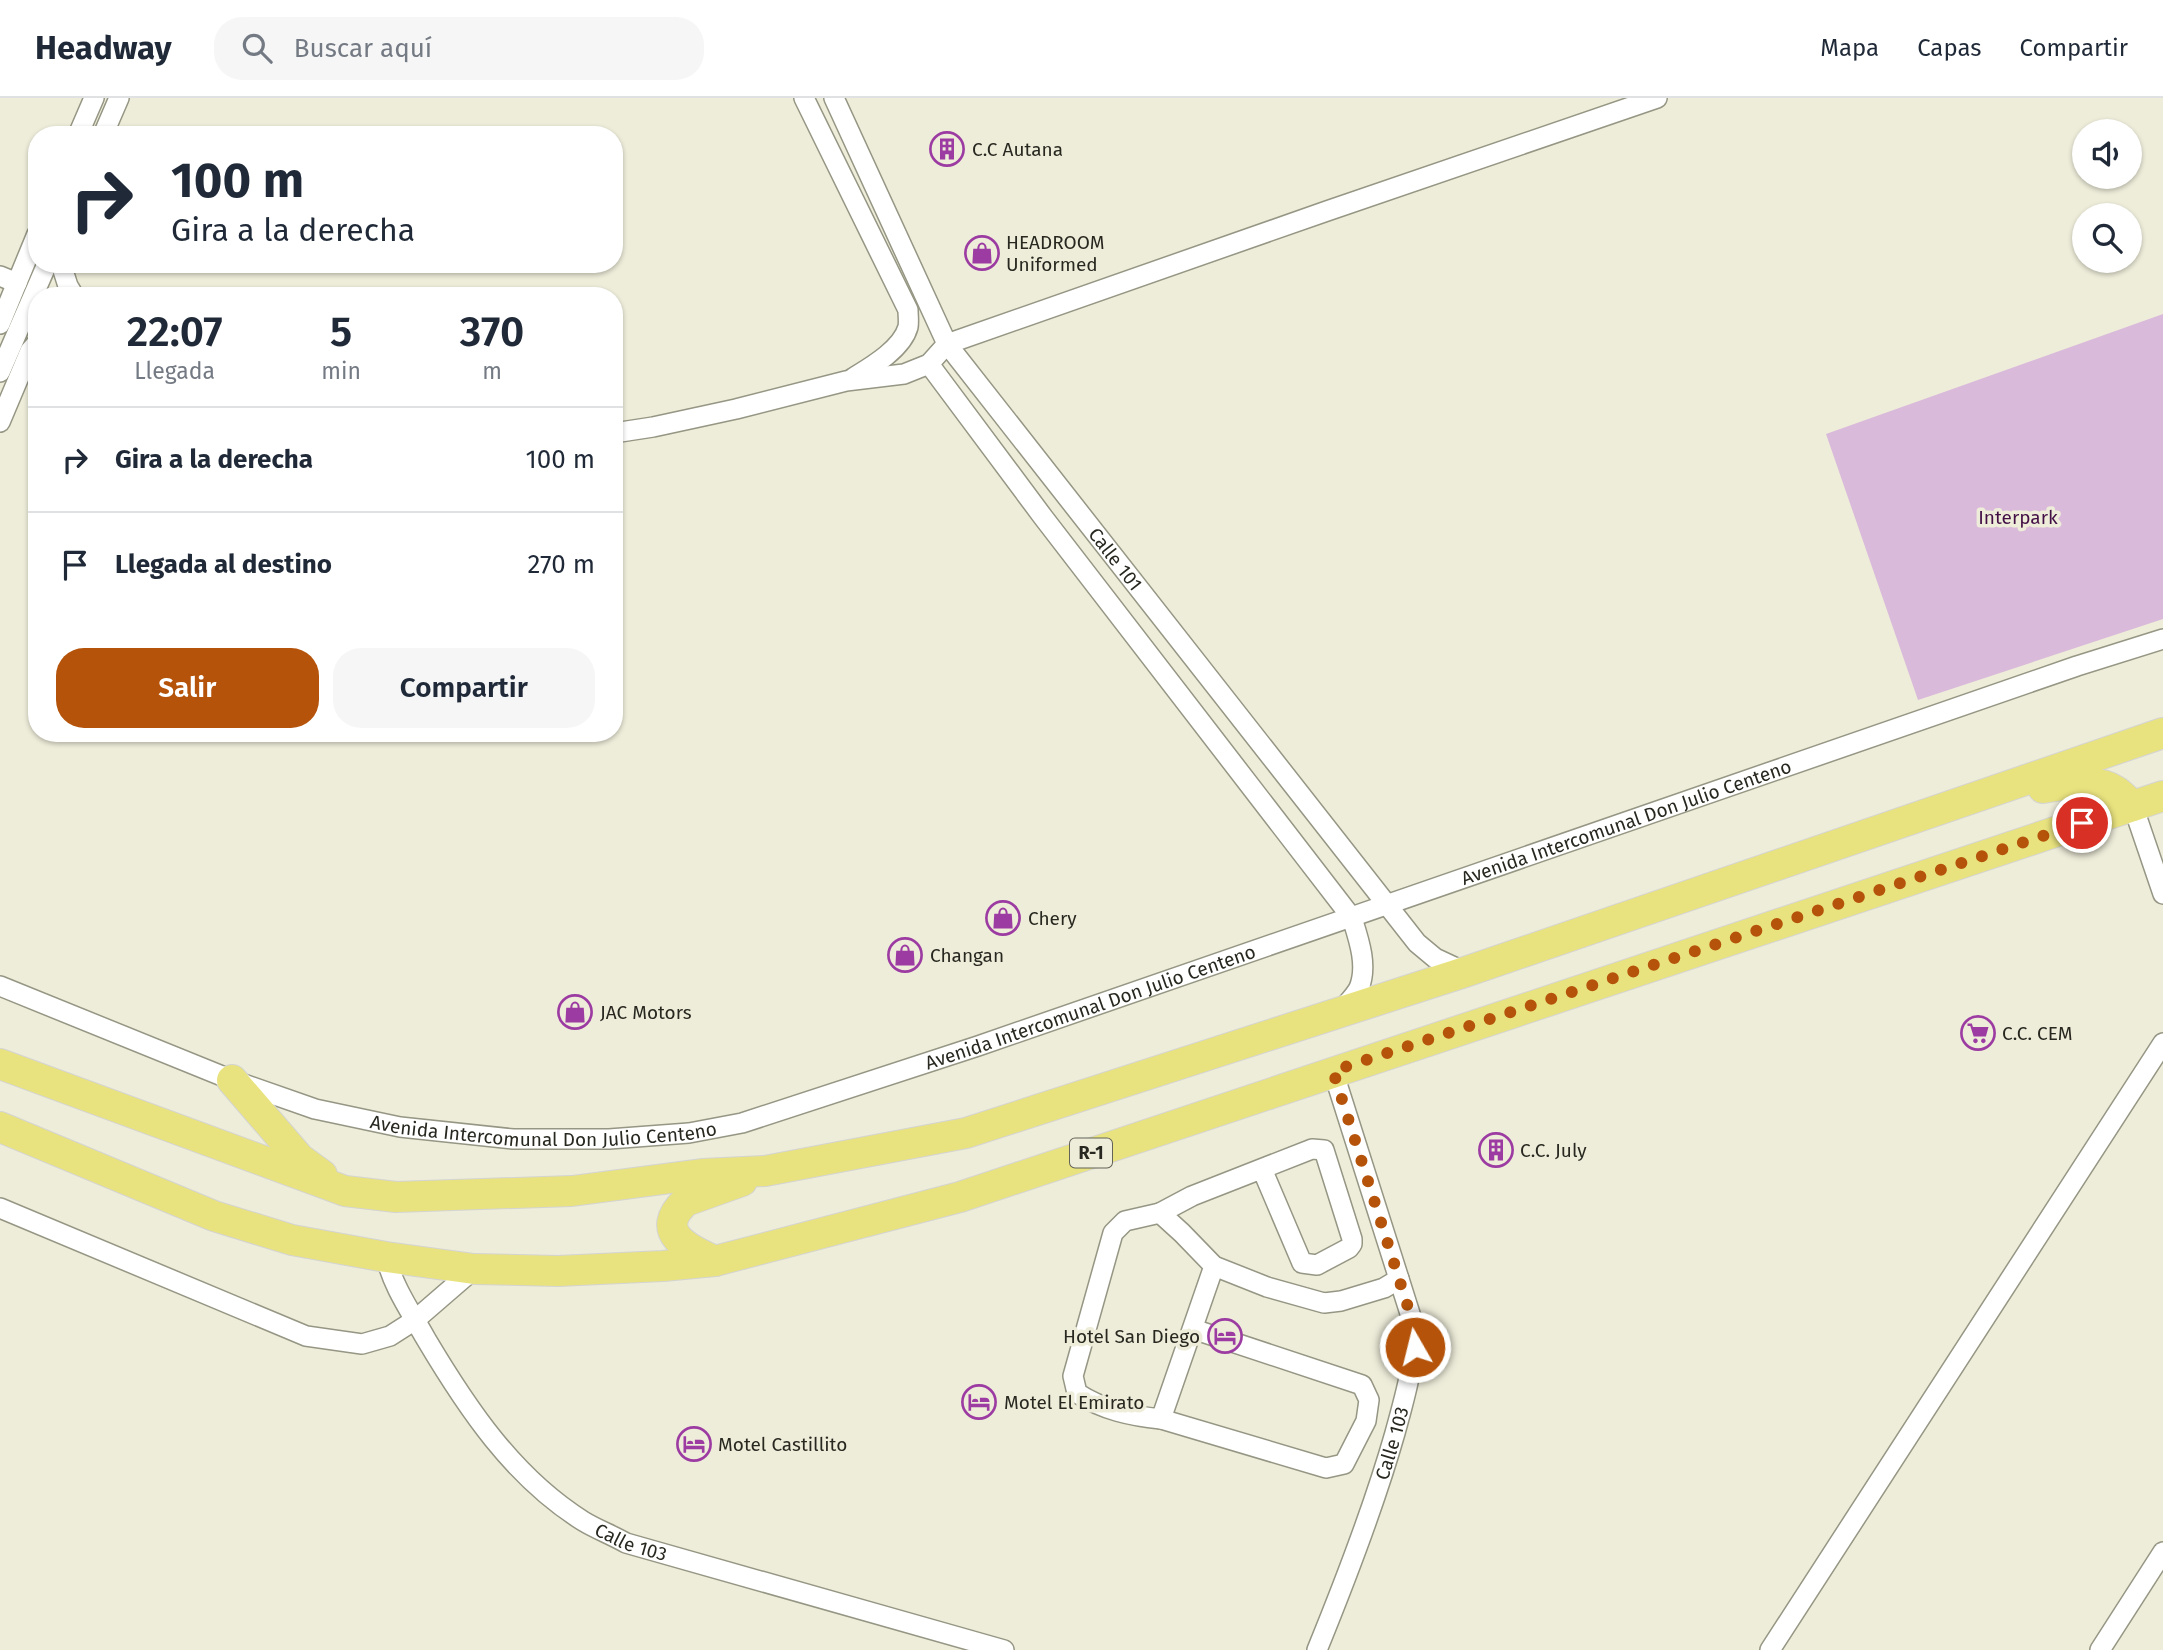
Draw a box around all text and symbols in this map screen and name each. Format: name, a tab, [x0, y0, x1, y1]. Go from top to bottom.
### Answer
search box	[214, 17, 704, 80]
text: Headway	[35, 28, 172, 68]
icon: search	[238, 29, 276, 67]
text: Buscar aquí	[294, 33, 432, 64]
text: Mapa	[1820, 34, 1879, 62]
text: Capas	[1917, 34, 1981, 62]
text: Compartir	[2019, 34, 2128, 62]
map controls	[2072, 119, 2142, 273]
button: sound	[2072, 119, 2142, 189]
building icon: C.C Autana	[928, 130, 966, 168]
place label: C.C Autana	[972, 138, 1063, 161]
text: 100 m	[171, 151, 304, 210]
icon: right	[56, 154, 147, 245]
button: search	[2072, 203, 2142, 273]
text: Gira a la derecha	[171, 211, 415, 249]
place label: HEADROOM Uniformed	[1006, 231, 1104, 276]
shop icon: HEADROOM Uniformed	[963, 234, 1001, 272]
text: 22:07	[127, 307, 223, 357]
text: 5	[330, 307, 352, 357]
text: 370	[460, 307, 524, 357]
text: Llegada	[134, 357, 215, 385]
text: min	[321, 357, 361, 385]
text: m	[482, 357, 502, 385]
icon: right	[56, 441, 94, 479]
text: Gira a la derecha	[115, 444, 313, 475]
text: 100 m	[526, 444, 595, 475]
park label: Interpark	[1978, 506, 2058, 529]
street label: Calle 101	[1084, 523, 1147, 595]
icon: arrive	[56, 546, 94, 584]
text: Llegada al destino	[115, 549, 332, 580]
text: 270 m	[527, 549, 595, 580]
button: Salir	[56, 648, 319, 728]
button: Compartir	[333, 648, 595, 728]
street label: Avenida Intercomunal Don Julio Centeno	[1458, 754, 1794, 890]
pin	[2052, 793, 2112, 853]
icon: arrive	[2063, 804, 2101, 842]
shop icon: Chery	[984, 899, 1022, 937]
place label: Chery	[1028, 907, 1077, 930]
shop icon: Changan	[886, 936, 924, 974]
street label: Avenida Intercomunal Don Julio Centeno	[922, 939, 1258, 1074]
place label: Changan	[930, 944, 1004, 967]
shop icon: JAC Motors	[556, 993, 594, 1031]
place label: JAC Motors	[600, 1001, 692, 1024]
supermarket icon: C.C. CEM	[1959, 1014, 1997, 1052]
place label: C.C. CEM	[2002, 1022, 2073, 1045]
street label: Avenida Intercomunal Don Julio Centeno	[368, 1110, 719, 1151]
building icon: C.C. July	[1477, 1131, 1515, 1169]
road number: R-1	[1070, 1138, 1112, 1168]
place label: C.C. July	[1520, 1139, 1587, 1162]
position arrow	[1378, 1310, 1452, 1384]
hotel icon: Hotel San Diego	[1206, 1317, 1244, 1355]
place label: Hotel San Diego	[1063, 1325, 1200, 1348]
hotel icon: Motel El Emirato	[960, 1383, 998, 1421]
place label: Motel El Emirato	[1004, 1391, 1144, 1414]
street label: Calle 103	[1370, 1404, 1413, 1483]
hotel icon: Motel Castillito	[675, 1425, 713, 1463]
place label: Motel Castillito	[718, 1433, 847, 1456]
street label: Calle 103	[591, 1518, 670, 1566]

